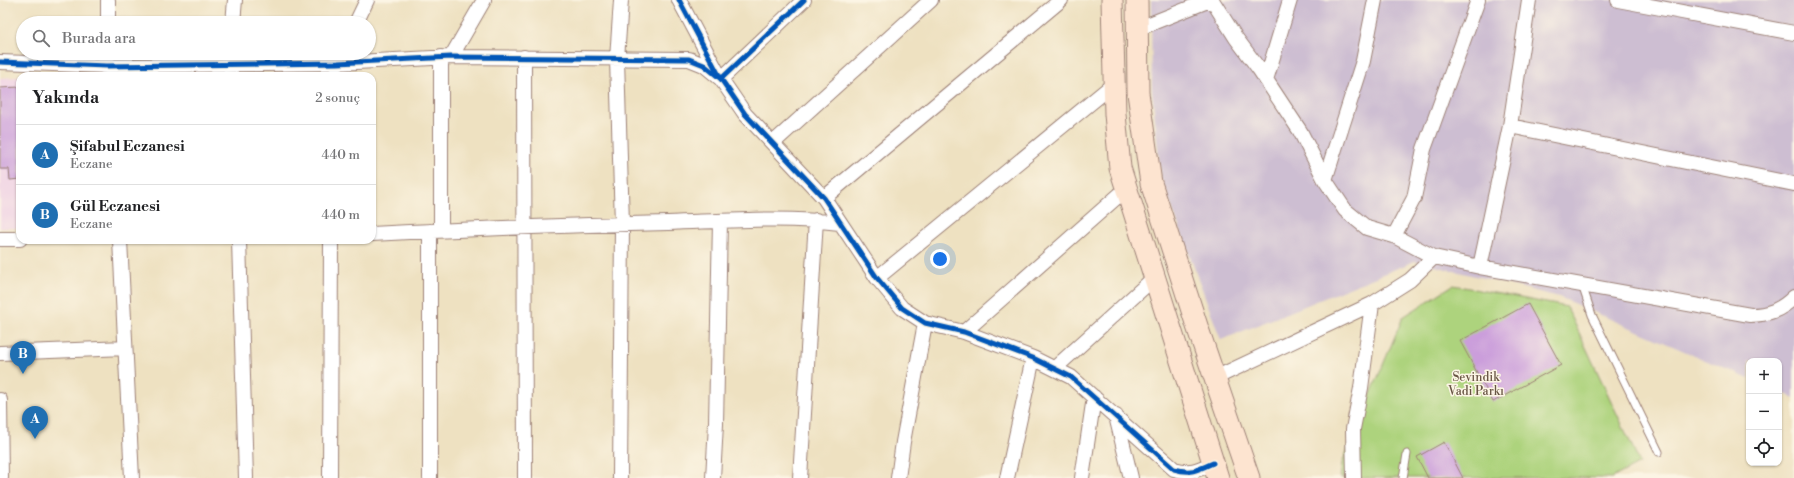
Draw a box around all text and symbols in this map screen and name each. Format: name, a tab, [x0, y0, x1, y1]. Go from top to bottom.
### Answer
search box	[16, 16, 376, 60]
icon: search	[30, 27, 52, 49]
text: Burada ara	[62, 29, 136, 48]
text: Yakında	[32, 87, 99, 109]
text: 2 sonuç	[315, 90, 360, 106]
text: Şifabul Eczanesi	[70, 137, 185, 156]
text: A	[40, 147, 50, 163]
text: 440 m	[322, 147, 360, 163]
text: Eczane	[70, 156, 113, 172]
text: Gül Eczanesi	[70, 197, 160, 216]
text: B	[40, 207, 50, 223]
text: 440 m	[322, 207, 360, 223]
text: Eczane	[70, 216, 113, 232]
your location	[930, 249, 950, 269]
pin: B	[10, 341, 36, 374]
map controls	[1746, 358, 1782, 466]
button: +	[1746, 358, 1782, 394]
park label: Sevindik Vadi Parkı	[1447, 370, 1504, 399]
button: −	[1746, 394, 1782, 430]
pin: A	[22, 406, 48, 439]
button: locate	[1746, 430, 1782, 466]

